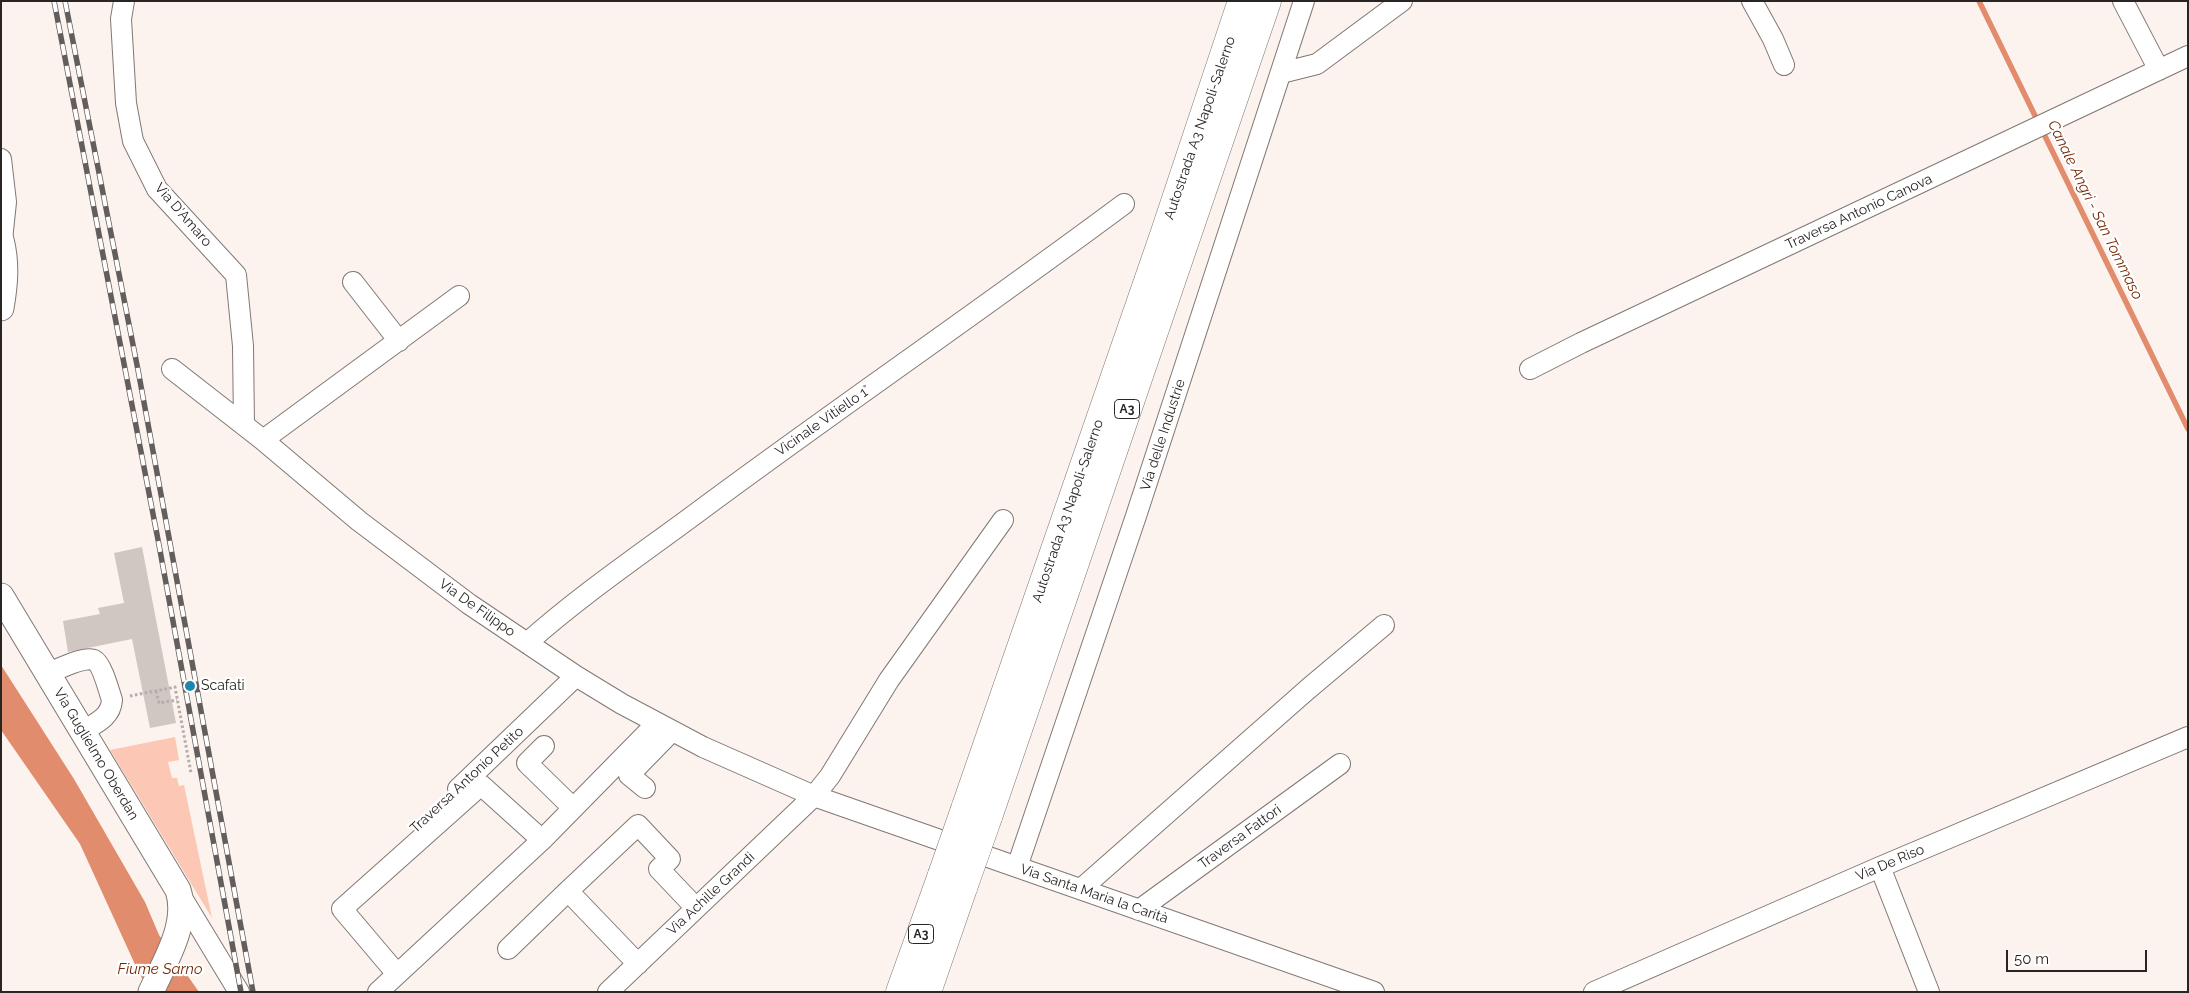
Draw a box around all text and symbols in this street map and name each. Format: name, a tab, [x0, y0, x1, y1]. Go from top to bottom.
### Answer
street label: Autostrada A3 Napoli-Salerno	[1161, 34, 1239, 222]
water label: Canale Angri - San Tommaso	[2044, 117, 2146, 303]
street label: Traversa Antonio Canova	[1783, 171, 1935, 253]
street label: Via D'Amaro	[151, 180, 215, 250]
street label: Via delle Industrie	[1137, 377, 1189, 493]
street label: Vicinale Vitiello 1°	[772, 382, 874, 460]
road number: A3	[1114, 399, 1140, 418]
street label: Autostrada A3 Napoli-Salerno	[1029, 417, 1107, 605]
street label: Via De Filippo	[436, 576, 518, 640]
place label: Scafati	[201, 678, 245, 694]
marker: Scafati	[183, 679, 197, 693]
street label: Via Guglielmo Oberdan	[50, 685, 142, 823]
street label: Traversa Antonio Petito	[407, 723, 527, 837]
street label: Traversa Fattori	[1195, 801, 1285, 873]
street label: Via De Riso	[1853, 841, 1927, 885]
street label: Via Achille Grandi	[664, 849, 758, 939]
street label: Via Santa Maria la Carità	[1018, 861, 1170, 927]
road number: A3	[908, 924, 934, 944]
scale bar	[2009, 940, 2150, 972]
text: 50 m	[2014, 950, 2049, 968]
water label: Fiume Sarno	[117, 960, 203, 978]

